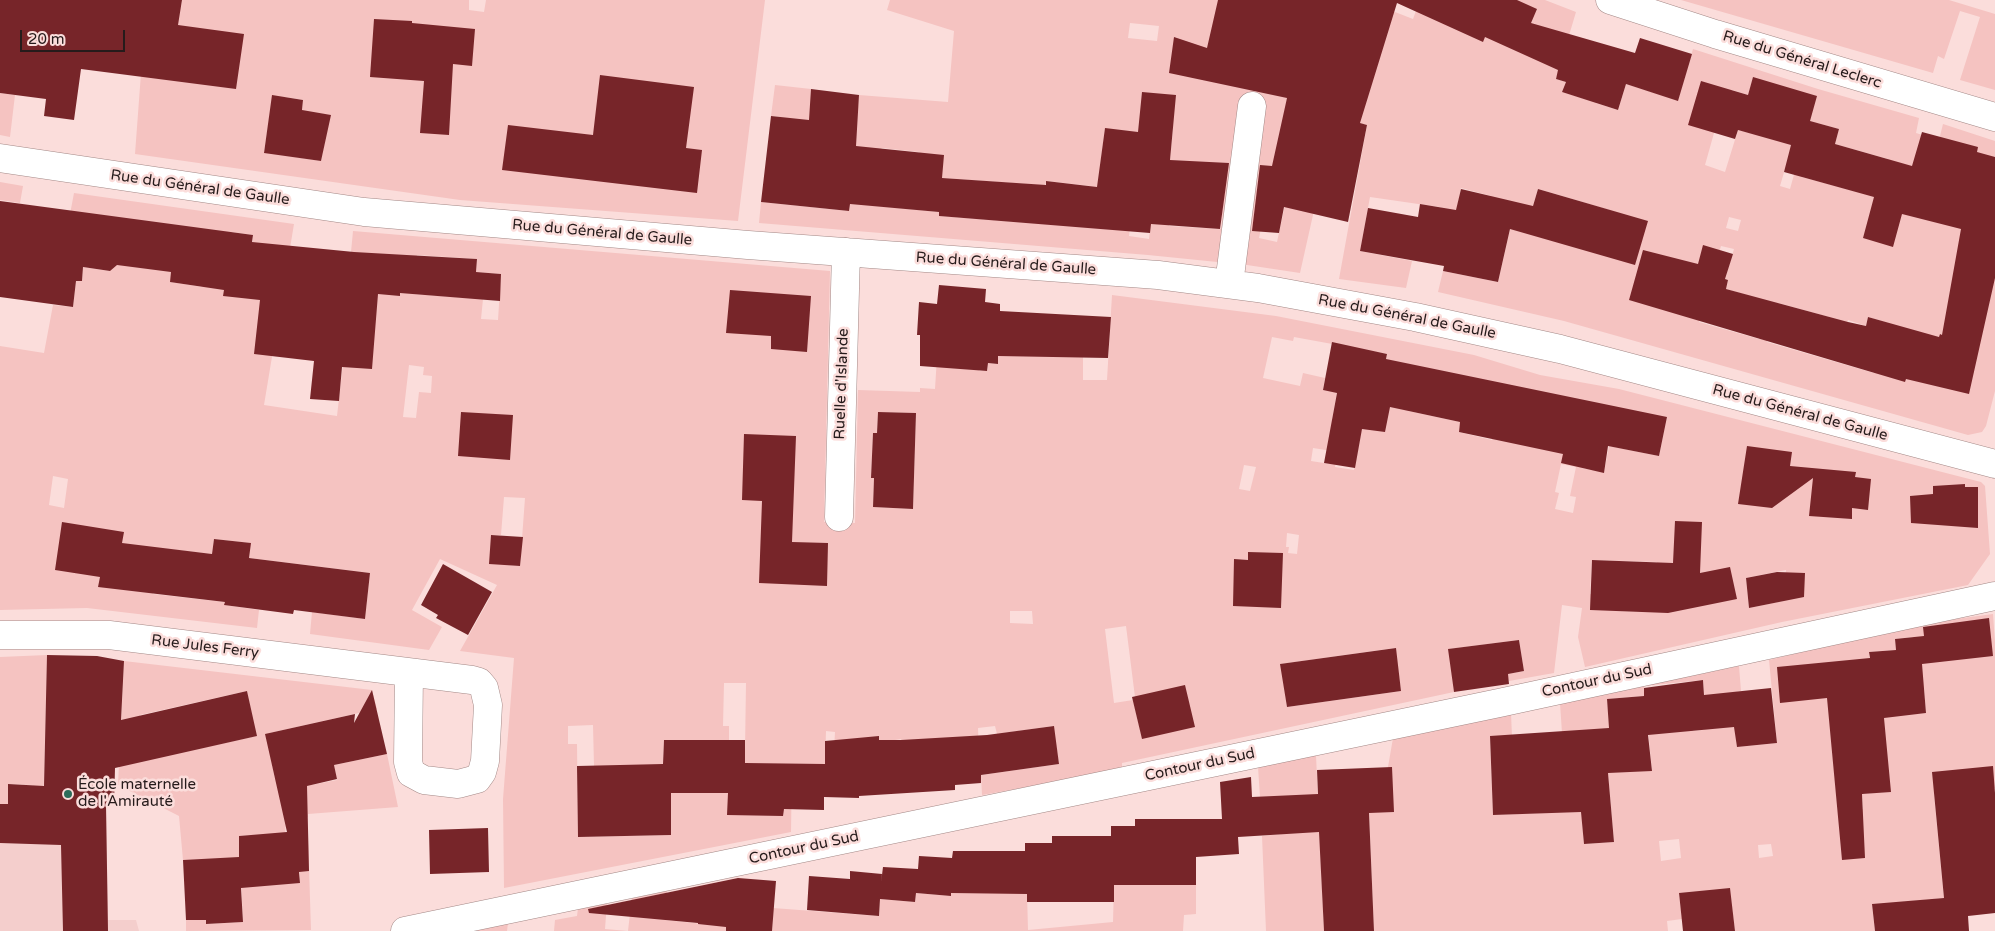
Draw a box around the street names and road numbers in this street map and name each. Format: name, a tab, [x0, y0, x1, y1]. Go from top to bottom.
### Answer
street label: Rue du Général Leclerc	[1721, 27, 1883, 93]
street label: Rue du Général de Gaulle	[109, 167, 291, 209]
street label: Rue du Général de Gaulle	[511, 216, 693, 250]
street label: Rue du Général de Gaulle	[915, 249, 1097, 279]
street label: Rue du Général de Gaulle	[1317, 291, 1497, 343]
street label: Ruelle d'Islande	[831, 328, 853, 440]
street label: Rue du Général de Gaulle	[1710, 381, 1890, 445]
street label: Rue Jules Ferry	[150, 631, 260, 663]
street label: Contour du Sud	[1540, 661, 1654, 701]
street label: Contour du Sud	[1143, 745, 1257, 785]
street label: Contour du Sud	[747, 828, 861, 868]

